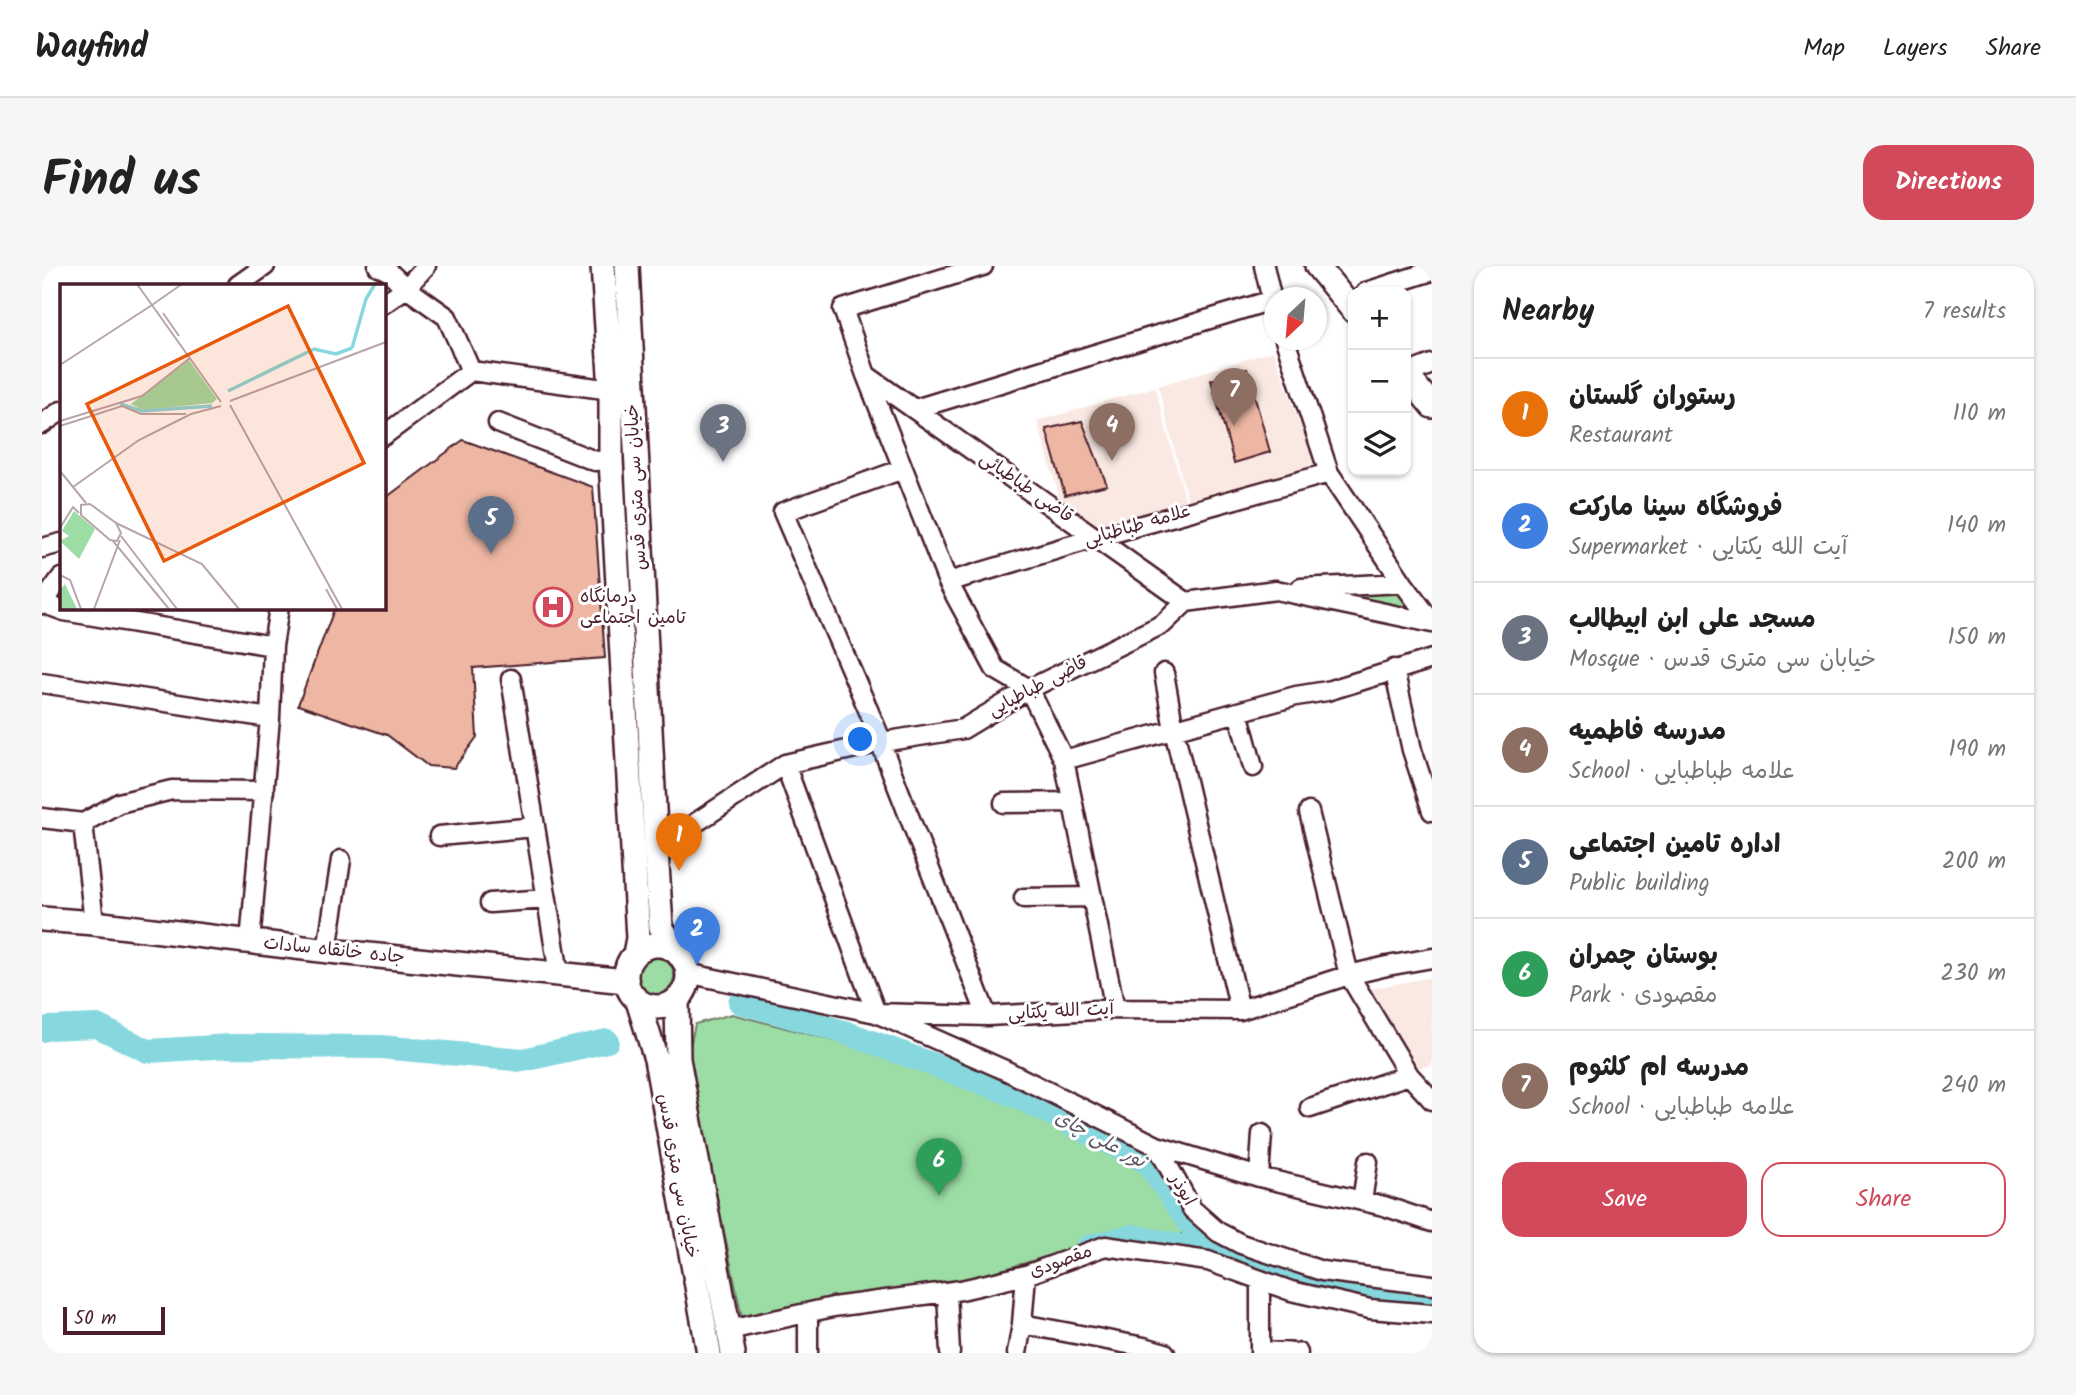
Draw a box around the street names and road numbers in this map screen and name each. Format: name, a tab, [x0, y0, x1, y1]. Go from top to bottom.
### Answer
street label: خیابان سی متری قدس	[618, 403, 656, 571]
street label: قاضی طباطبائی	[973, 445, 1079, 531]
street label: علامه طباطبایی	[1081, 497, 1195, 555]
street label: قاضی طباطبایی	[983, 649, 1093, 725]
street label: جاده خانقاه سادات	[262, 929, 406, 973]
street label: آیت الله یکتایی	[1007, 995, 1116, 1029]
street label: خیابان سی متری قدس	[648, 1091, 706, 1261]
street label: ابوذر	[1160, 1167, 1203, 1212]
street label: مقصودی	[1026, 1237, 1096, 1287]

